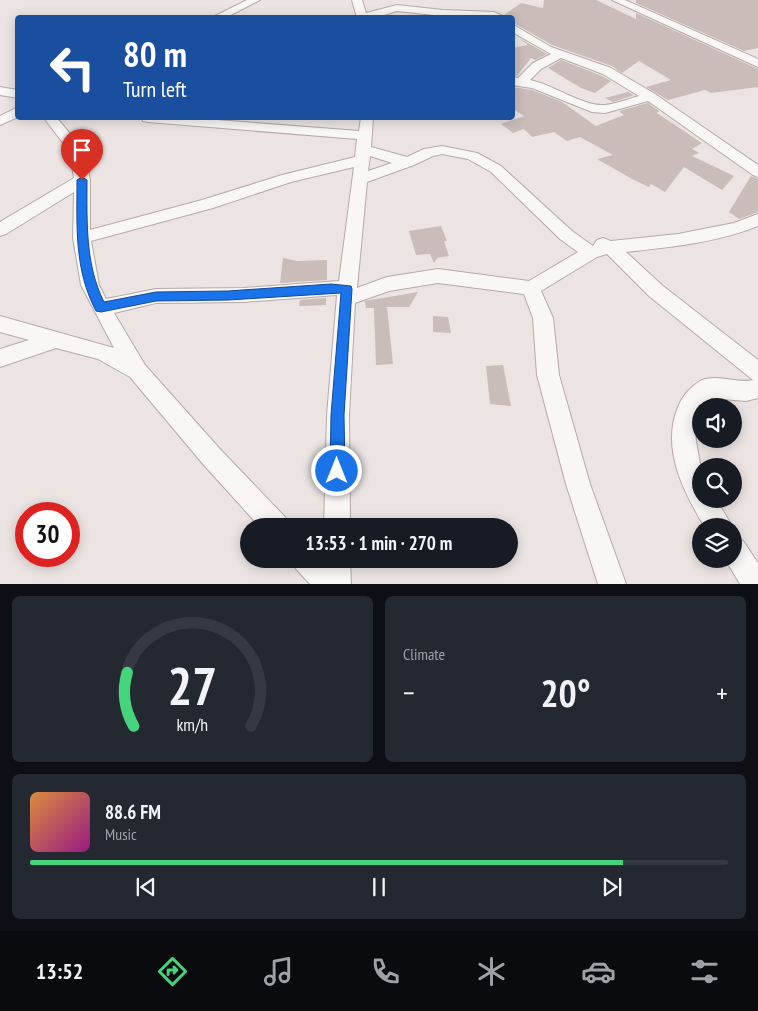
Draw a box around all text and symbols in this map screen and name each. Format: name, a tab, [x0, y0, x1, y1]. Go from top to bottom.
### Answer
text: 80 m	[123, 31, 187, 77]
icon: left	[40, 35, 105, 100]
text: Turn left	[123, 75, 187, 103]
pin	[61, 129, 103, 180]
icon: arrive	[68, 136, 96, 164]
map controls	[692, 398, 742, 568]
button: sound	[692, 398, 742, 448]
position arrow	[310, 444, 362, 496]
button: search	[692, 458, 742, 508]
speed limit sign: 30	[15, 502, 80, 567]
button: layers	[692, 518, 742, 568]
text: 13:53 · 1 min · 270 m	[306, 531, 452, 555]
text: Climate	[403, 644, 445, 664]
text: 27	[168, 652, 217, 719]
text: 20°	[540, 668, 591, 717]
text: −	[403, 674, 415, 711]
text: +	[716, 674, 728, 711]
text: km/h	[177, 713, 208, 736]
text: 88.6 FM	[105, 800, 161, 824]
text: Music	[105, 824, 137, 844]
icon: previous	[132, 873, 160, 901]
icon: pause	[365, 873, 393, 901]
icon: next	[598, 873, 626, 901]
icon: directions	[155, 954, 190, 989]
icon: music	[261, 954, 296, 989]
icon: phone	[368, 954, 403, 989]
icon: climate	[474, 954, 509, 989]
icon: car	[581, 954, 616, 989]
icon: filters	[687, 954, 722, 989]
text: 13:52	[36, 957, 83, 985]

